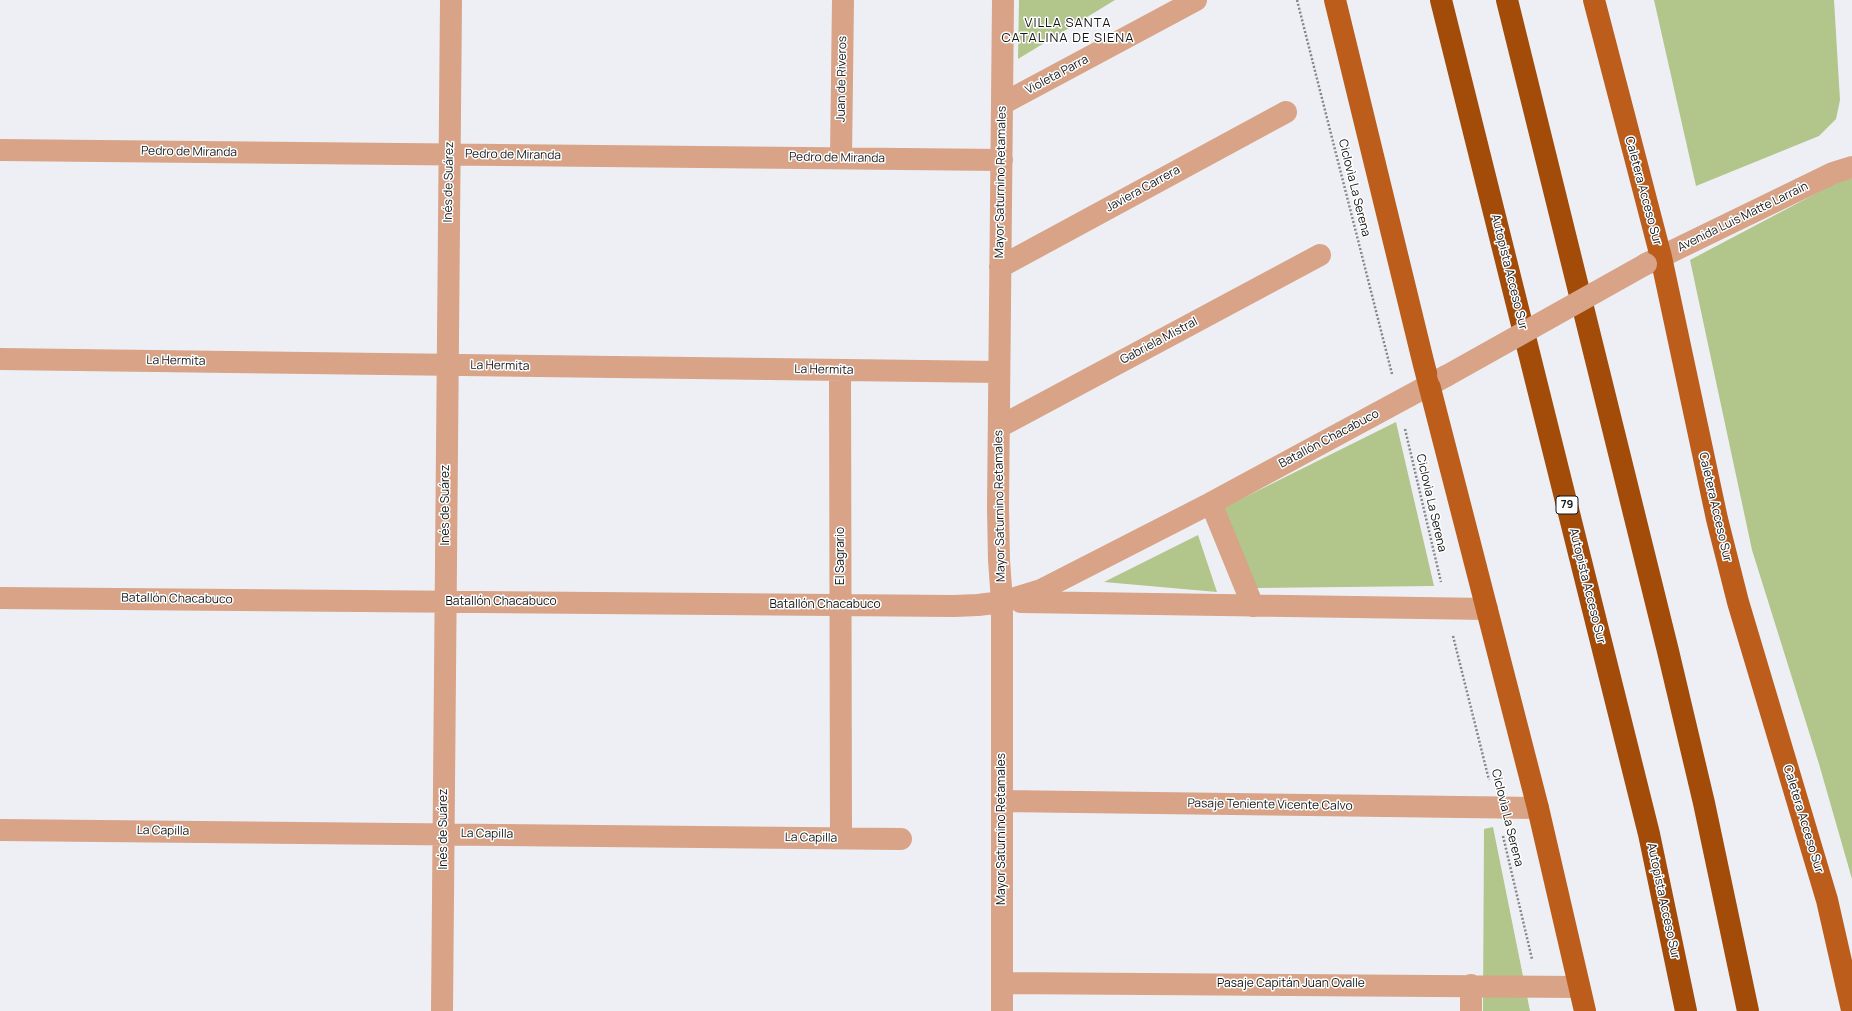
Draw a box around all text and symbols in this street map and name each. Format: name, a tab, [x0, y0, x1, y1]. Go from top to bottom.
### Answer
district label: VILLA SANTA CATALINA DE SIENA	[1002, 15, 1134, 46]
street label: Juan de Riveros	[834, 36, 850, 122]
street label: Violeta Parra	[1023, 52, 1091, 98]
street label: Mayor Saturnino Retamales	[992, 106, 1010, 258]
street label: Caletera Acceso Sur	[1622, 135, 1664, 247]
street label: Ciclovìa La Serena	[1335, 138, 1373, 238]
street label: Inés de Suárez	[441, 141, 457, 223]
street label: Pedro de Miranda	[141, 144, 237, 160]
street label: Pedro de Miranda	[465, 147, 561, 163]
street label: Pedro de Miranda	[789, 150, 885, 166]
street label: Javiera Carrera	[1103, 163, 1183, 215]
street label: Avenida Luis Matte Larraín	[1675, 179, 1811, 255]
street label: Autopista Acceso Sur	[1488, 213, 1530, 331]
street label: Gabriela Mistral	[1118, 315, 1200, 367]
street label: La Hermita	[146, 353, 206, 369]
street label: La Hermita	[470, 358, 530, 374]
street label: La Hermita	[794, 362, 854, 378]
street label: Batallón Chacabuco	[1277, 407, 1381, 471]
street label: Mayor Saturnino Retamales	[991, 430, 1009, 582]
street label: Caletera Acceso Sur	[1695, 451, 1735, 563]
street label: Ciclovìa La Serena	[1413, 453, 1449, 553]
street label: Inés de Suárez	[439, 465, 453, 545]
road number: 79	[1556, 496, 1578, 514]
street label: El Sagrario	[834, 527, 848, 585]
street label: Autopista Acceso Sur	[1566, 527, 1608, 645]
street label: Batallón Chacabuco	[121, 591, 233, 607]
street label: Batallón Chacabuco	[445, 595, 557, 609]
street label: Batallón Chacabuco	[769, 598, 881, 612]
street label: Mayor Saturnino Retamales	[995, 753, 1009, 905]
street label: Caletera Acceso Sur	[1780, 763, 1826, 875]
street label: Ciclovìa La Serena	[1488, 768, 1526, 868]
street label: Inés de Suárez	[437, 789, 451, 869]
street label: Pasaje Teniente Vicente Calvo	[1187, 796, 1353, 814]
street label: La Capilla	[137, 823, 189, 839]
street label: La Capilla	[461, 826, 513, 842]
street label: La Capilla	[785, 830, 837, 846]
street label: Autopista Acceso Sur	[1644, 841, 1682, 961]
street label: Pasaje Capitán Juan Ovalle	[1217, 977, 1365, 991]

